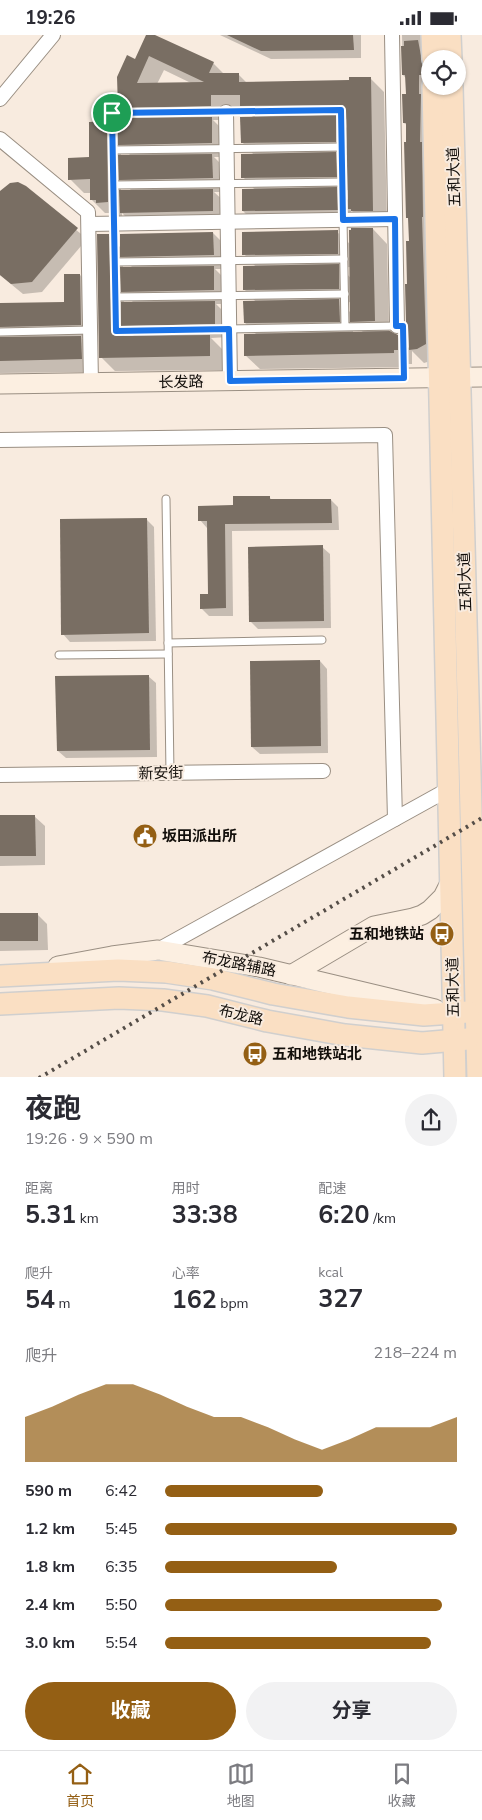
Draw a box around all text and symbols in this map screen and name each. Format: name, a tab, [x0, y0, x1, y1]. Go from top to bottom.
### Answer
text: 19:26	[25, 5, 75, 31]
map controls	[421, 50, 466, 95]
button: locate	[421, 50, 466, 95]
pin	[91, 92, 133, 134]
icon: arrive	[98, 99, 126, 127]
street label: 五和大道	[443, 147, 465, 207]
street label: 长发路	[158, 372, 204, 392]
street label: 五和大道	[454, 552, 476, 612]
street label: 新安街	[138, 763, 184, 783]
public building icon: 坂田派出所	[132, 823, 158, 849]
place label: 坂田派出所	[162, 826, 237, 846]
bus stop icon: 五和地铁站	[429, 921, 455, 947]
place label: 五和地铁站	[349, 924, 424, 944]
street label: 布龙路辅路	[200, 947, 278, 981]
street label: 五和大道	[442, 957, 464, 1017]
street label: 布龙路	[217, 1000, 265, 1030]
bus stop icon: 五和地铁站北	[242, 1041, 268, 1067]
place label: 五和地铁站北	[272, 1044, 362, 1064]
text: 夜跑	[25, 1090, 81, 1128]
button: share	[405, 1094, 457, 1146]
text: 19:26 · 9 × 590 m	[25, 1128, 153, 1150]
text: 距离	[25, 1179, 53, 1198]
text: 用时	[172, 1179, 200, 1198]
text: 配速	[318, 1179, 346, 1198]
text: 5.31	[25, 1198, 76, 1232]
text: 33:38	[172, 1198, 238, 1232]
text: 6:20	[318, 1198, 370, 1232]
text: km	[76, 1209, 99, 1228]
text: /km	[370, 1209, 396, 1228]
text: kcal	[318, 1263, 343, 1282]
text: 爬升	[25, 1264, 53, 1283]
text: 心率	[172, 1264, 200, 1283]
text: 327	[318, 1282, 363, 1316]
text: 54	[25, 1283, 55, 1317]
text: 162	[172, 1283, 217, 1317]
text: m	[55, 1294, 71, 1313]
text: bpm	[217, 1294, 249, 1313]
text: 218–224 m	[374, 1342, 457, 1364]
text: 爬升	[25, 1345, 57, 1367]
text: 590 m	[25, 1480, 72, 1502]
text: 6:42	[105, 1480, 137, 1502]
text: 1.2 km	[25, 1518, 75, 1540]
text: 5:45	[105, 1518, 137, 1540]
text: 1.8 km	[25, 1556, 75, 1578]
text: 6:35	[105, 1556, 137, 1578]
text: 2.4 km	[25, 1594, 75, 1616]
text: 5:50	[105, 1594, 137, 1616]
text: 3.0 km	[25, 1632, 75, 1654]
text: 5:54	[105, 1632, 137, 1654]
button: 收藏	[25, 1682, 236, 1740]
button: 分享	[246, 1682, 457, 1740]
tab: 首页	[66, 1760, 94, 1811]
tab: 地图	[227, 1760, 255, 1811]
tab: 收藏	[388, 1760, 416, 1811]

